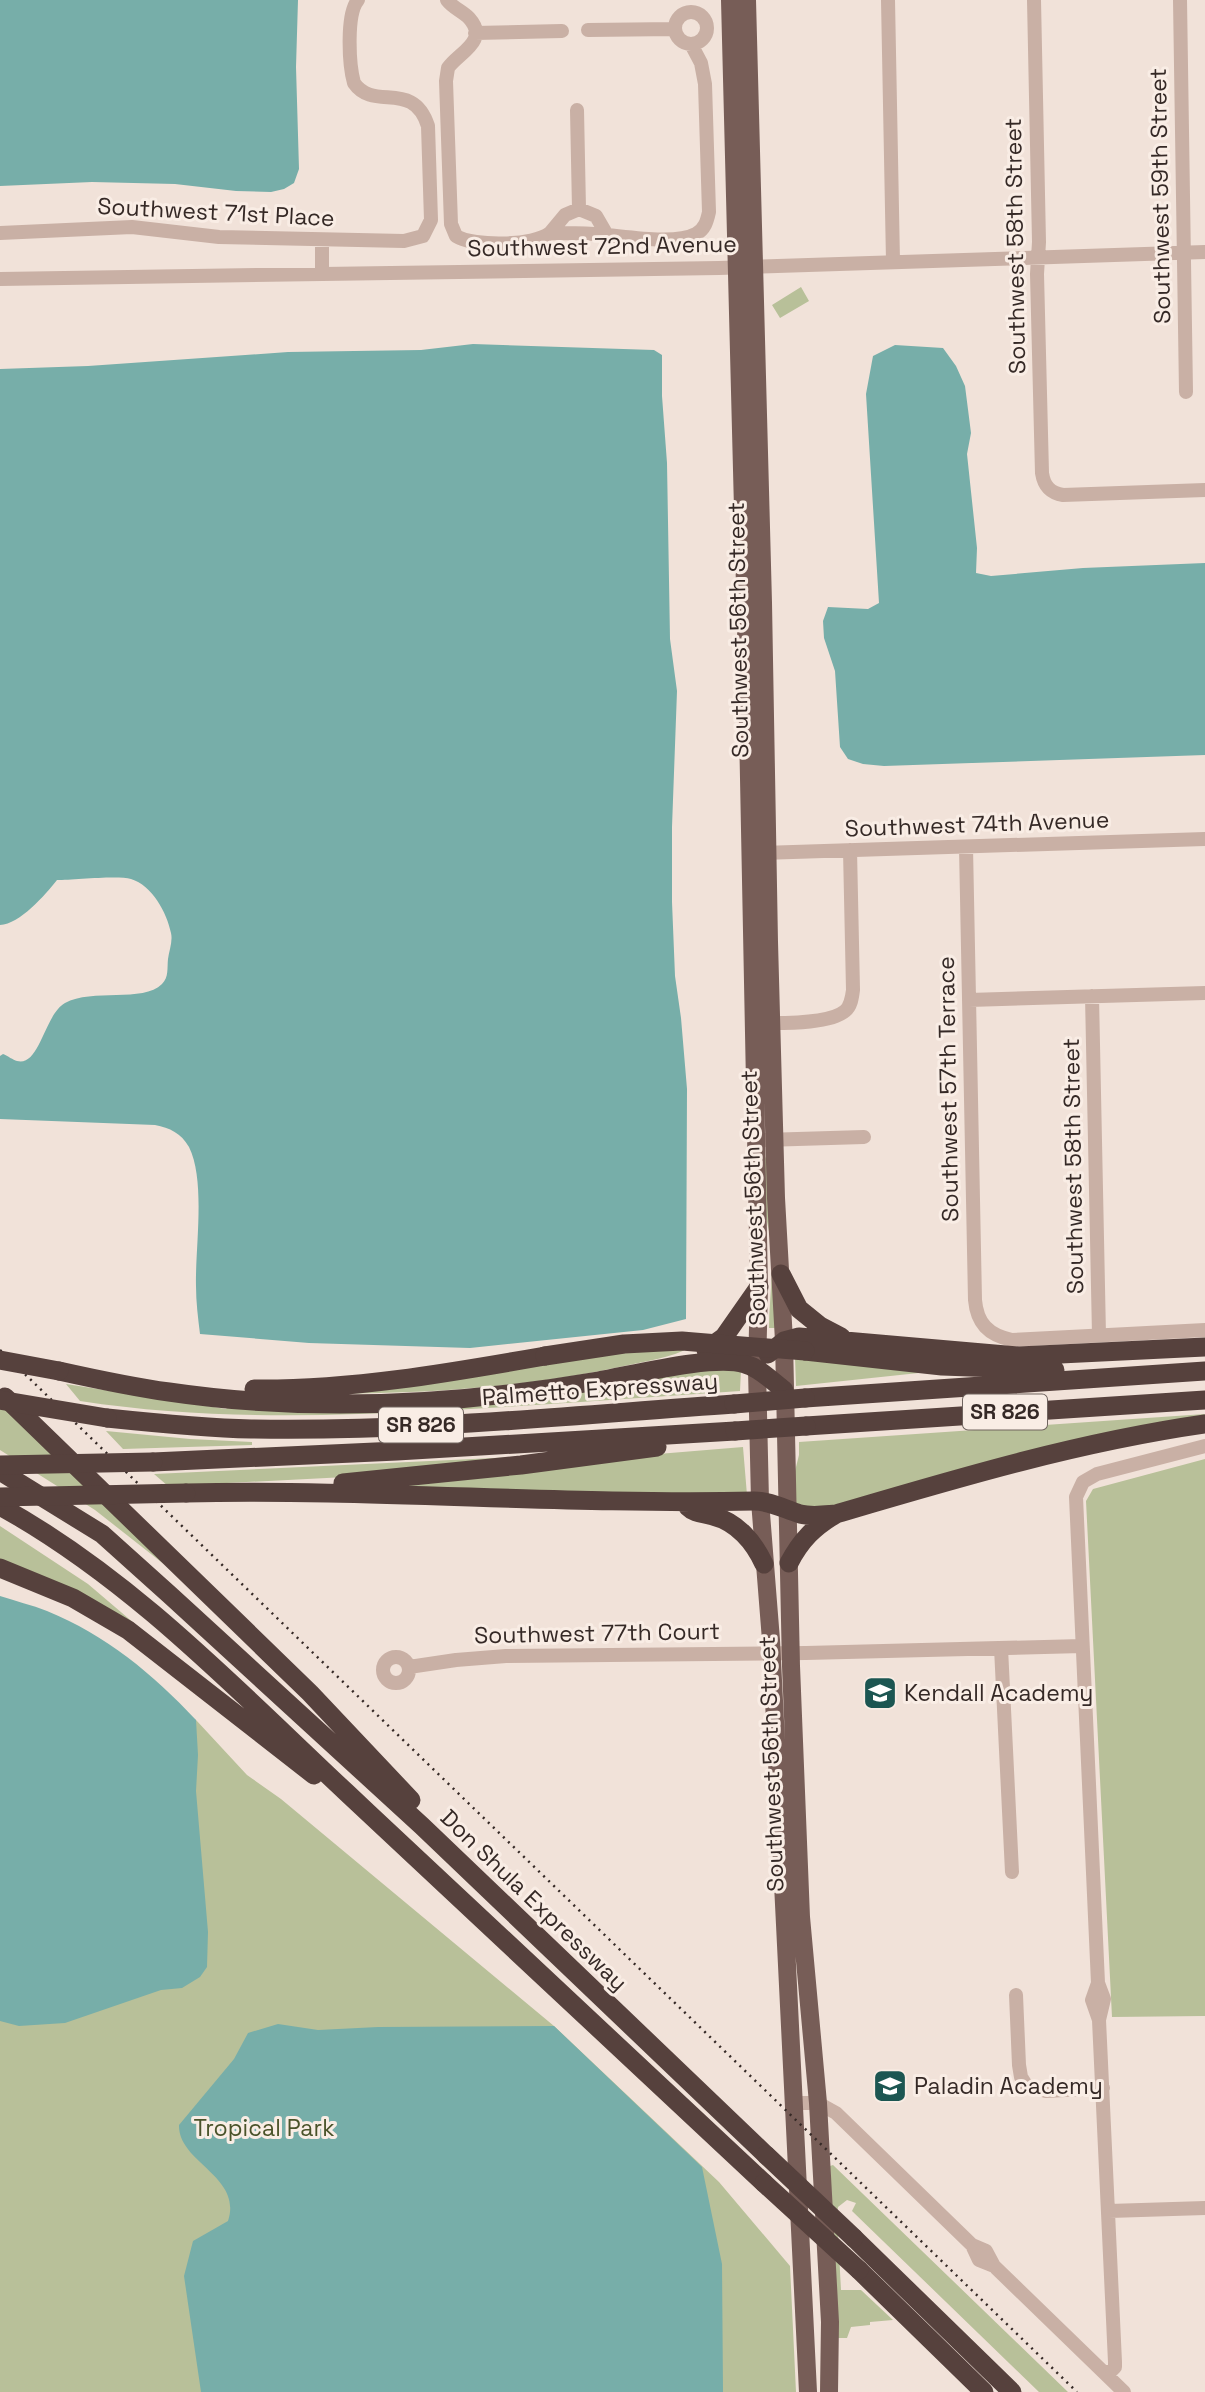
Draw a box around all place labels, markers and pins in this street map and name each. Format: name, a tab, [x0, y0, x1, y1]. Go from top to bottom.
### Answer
school or university icon: Kendall Academy	[861, 1674, 899, 1712]
place label: Kendall Academy	[904, 1678, 1093, 1708]
school or university icon: Paladin Academy	[871, 2067, 909, 2105]
place label: Paladin Academy	[914, 2071, 1103, 2101]

